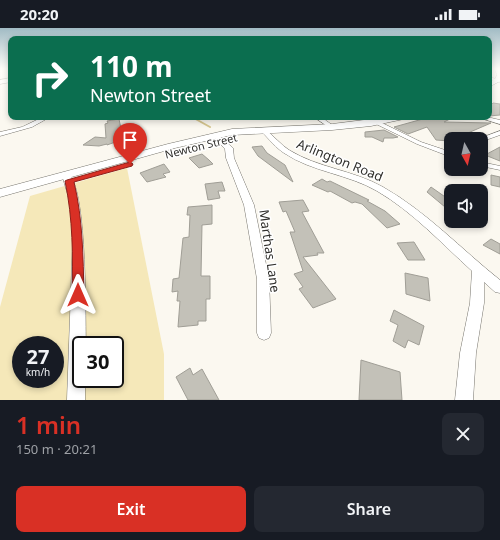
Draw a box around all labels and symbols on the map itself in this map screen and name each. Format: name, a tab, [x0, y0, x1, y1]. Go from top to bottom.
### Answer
pin	[113, 123, 147, 164]
street label: Newton Street	[163, 129, 239, 162]
north arrow	[444, 132, 488, 176]
street label: Arlington Road	[294, 134, 386, 186]
street label: Marthas Lane	[255, 208, 285, 294]
position arrow	[57, 274, 99, 316]
speed limit sign: 30	[72, 336, 124, 388]

